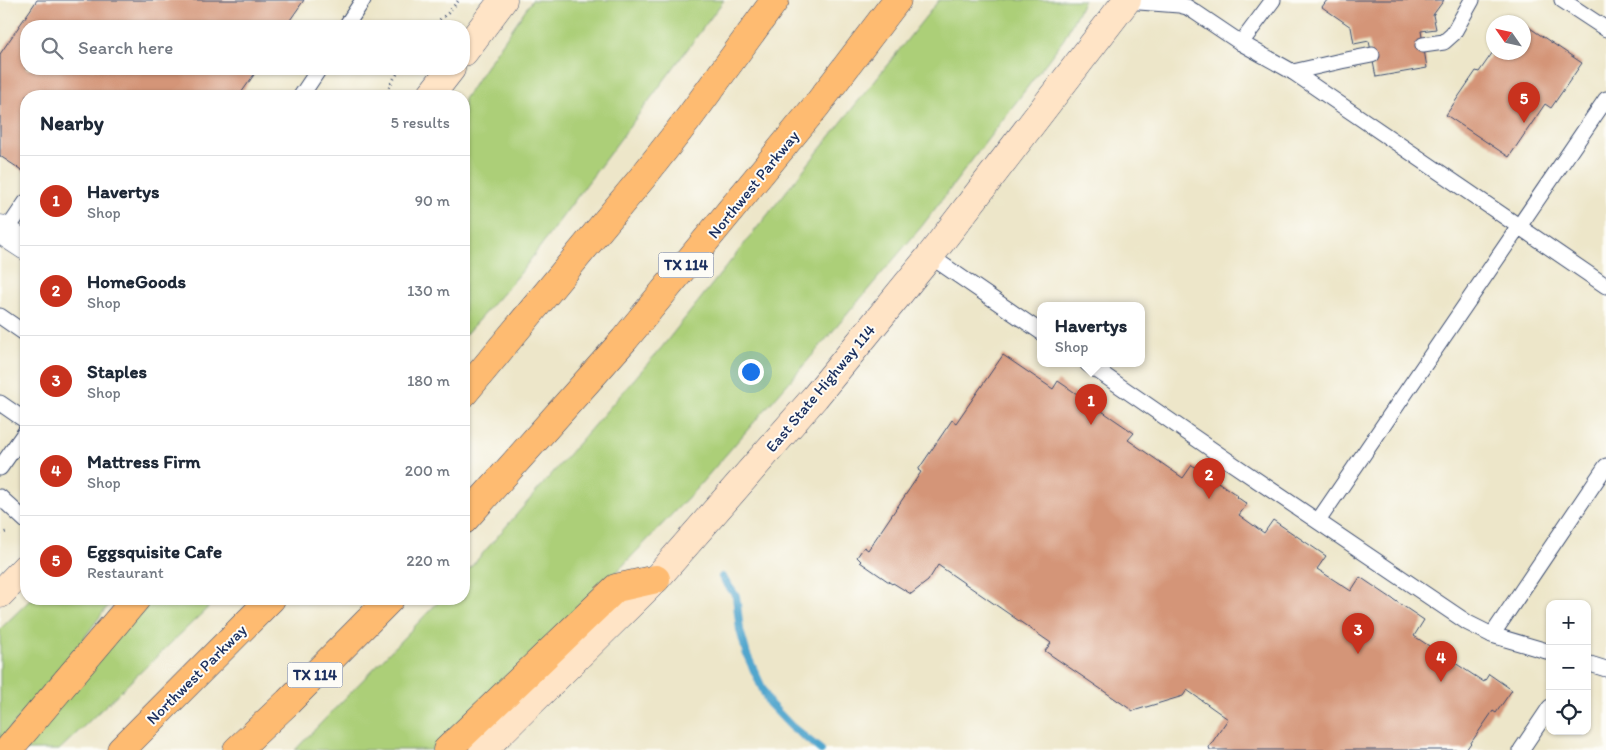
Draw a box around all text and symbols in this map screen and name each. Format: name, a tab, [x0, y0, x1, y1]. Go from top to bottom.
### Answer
north arrow	[1486, 15, 1531, 60]
search box	[20, 20, 470, 75]
icon: search	[38, 34, 66, 62]
text: Search here	[78, 36, 173, 59]
pin: 5	[1508, 82, 1540, 123]
text: Nearby	[40, 110, 104, 135]
text: 5 results	[390, 113, 450, 132]
street label: Northwest Parkway	[704, 126, 803, 242]
text: Havertys	[87, 180, 159, 203]
text: 1	[52, 191, 60, 210]
text: 90 m	[415, 191, 450, 210]
text: Shop	[87, 203, 121, 222]
road number: TX 114	[658, 252, 714, 278]
text: HomeGoods	[87, 270, 186, 293]
text: 2	[52, 281, 60, 300]
text: 130 m	[407, 281, 450, 300]
text: Shop	[87, 293, 121, 312]
popup	[1037, 302, 1145, 367]
text: Havertys	[1055, 314, 1127, 337]
street label: East State Highway 114	[762, 321, 879, 456]
text: Shop	[1055, 337, 1088, 356]
your location	[738, 359, 764, 385]
text: Staples	[87, 360, 147, 383]
text: 3	[52, 371, 60, 390]
text: 180 m	[407, 371, 450, 390]
text: Shop	[87, 383, 121, 402]
pin: 1	[1075, 384, 1107, 425]
text: Mattress Firm	[87, 450, 201, 473]
pin: 2	[1193, 458, 1225, 499]
text: 4	[51, 461, 61, 480]
text: 200 m	[405, 461, 450, 480]
text: Shop	[87, 473, 121, 492]
text: Eggsquisite Cafe	[87, 540, 222, 563]
text: 5	[52, 551, 60, 570]
text: 220 m	[406, 551, 450, 570]
text: Restaurant	[87, 563, 164, 582]
map controls	[1546, 600, 1591, 735]
button: +	[1546, 600, 1591, 645]
pin: 3	[1342, 613, 1374, 654]
street label: Northwest Parkway	[142, 620, 251, 728]
pin: 4	[1425, 641, 1457, 682]
button: −	[1546, 645, 1591, 690]
road number: TX 114	[288, 662, 342, 688]
button: locate	[1546, 690, 1591, 735]

